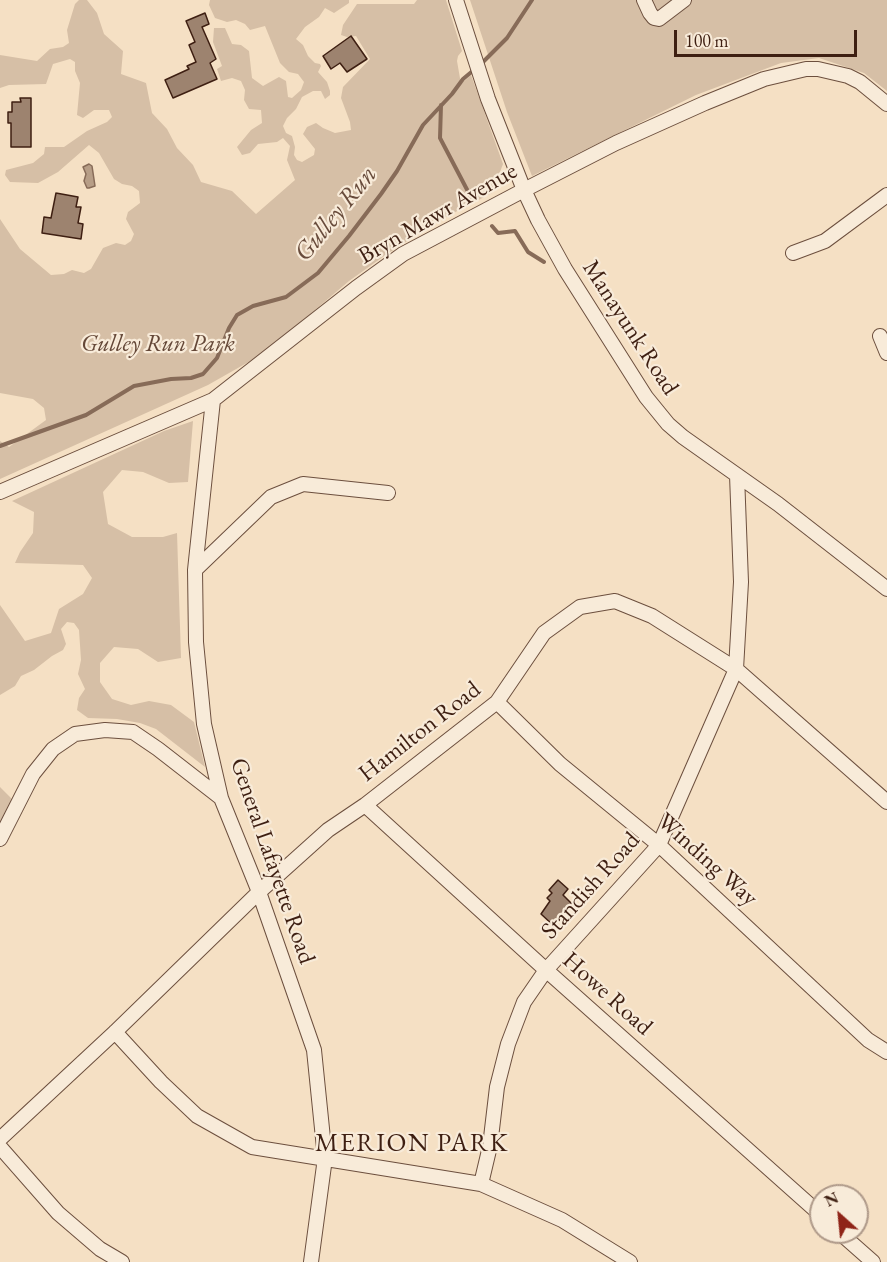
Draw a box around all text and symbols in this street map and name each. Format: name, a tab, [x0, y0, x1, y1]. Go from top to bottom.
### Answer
scale bar	[677, 18, 860, 56]
text: 100 m	[685, 29, 729, 52]
street label: Bryn Mawr Avenue	[354, 157, 522, 271]
water label: Gulley Run	[288, 160, 384, 268]
street label: Manayunk Road	[576, 255, 684, 401]
park label: Gulley Run Park	[81, 330, 235, 358]
street label: Hamilton Road	[353, 676, 487, 788]
street label: General Lafayette Road	[223, 754, 321, 968]
street label: Winding Way	[651, 807, 763, 913]
street label: Standish Road	[535, 827, 647, 945]
street label: Howe Road	[556, 946, 658, 1042]
district label: MERION PARK	[315, 1128, 509, 1160]
north arrow	[809, 1184, 869, 1244]
text: N	[821, 1187, 842, 1212]

